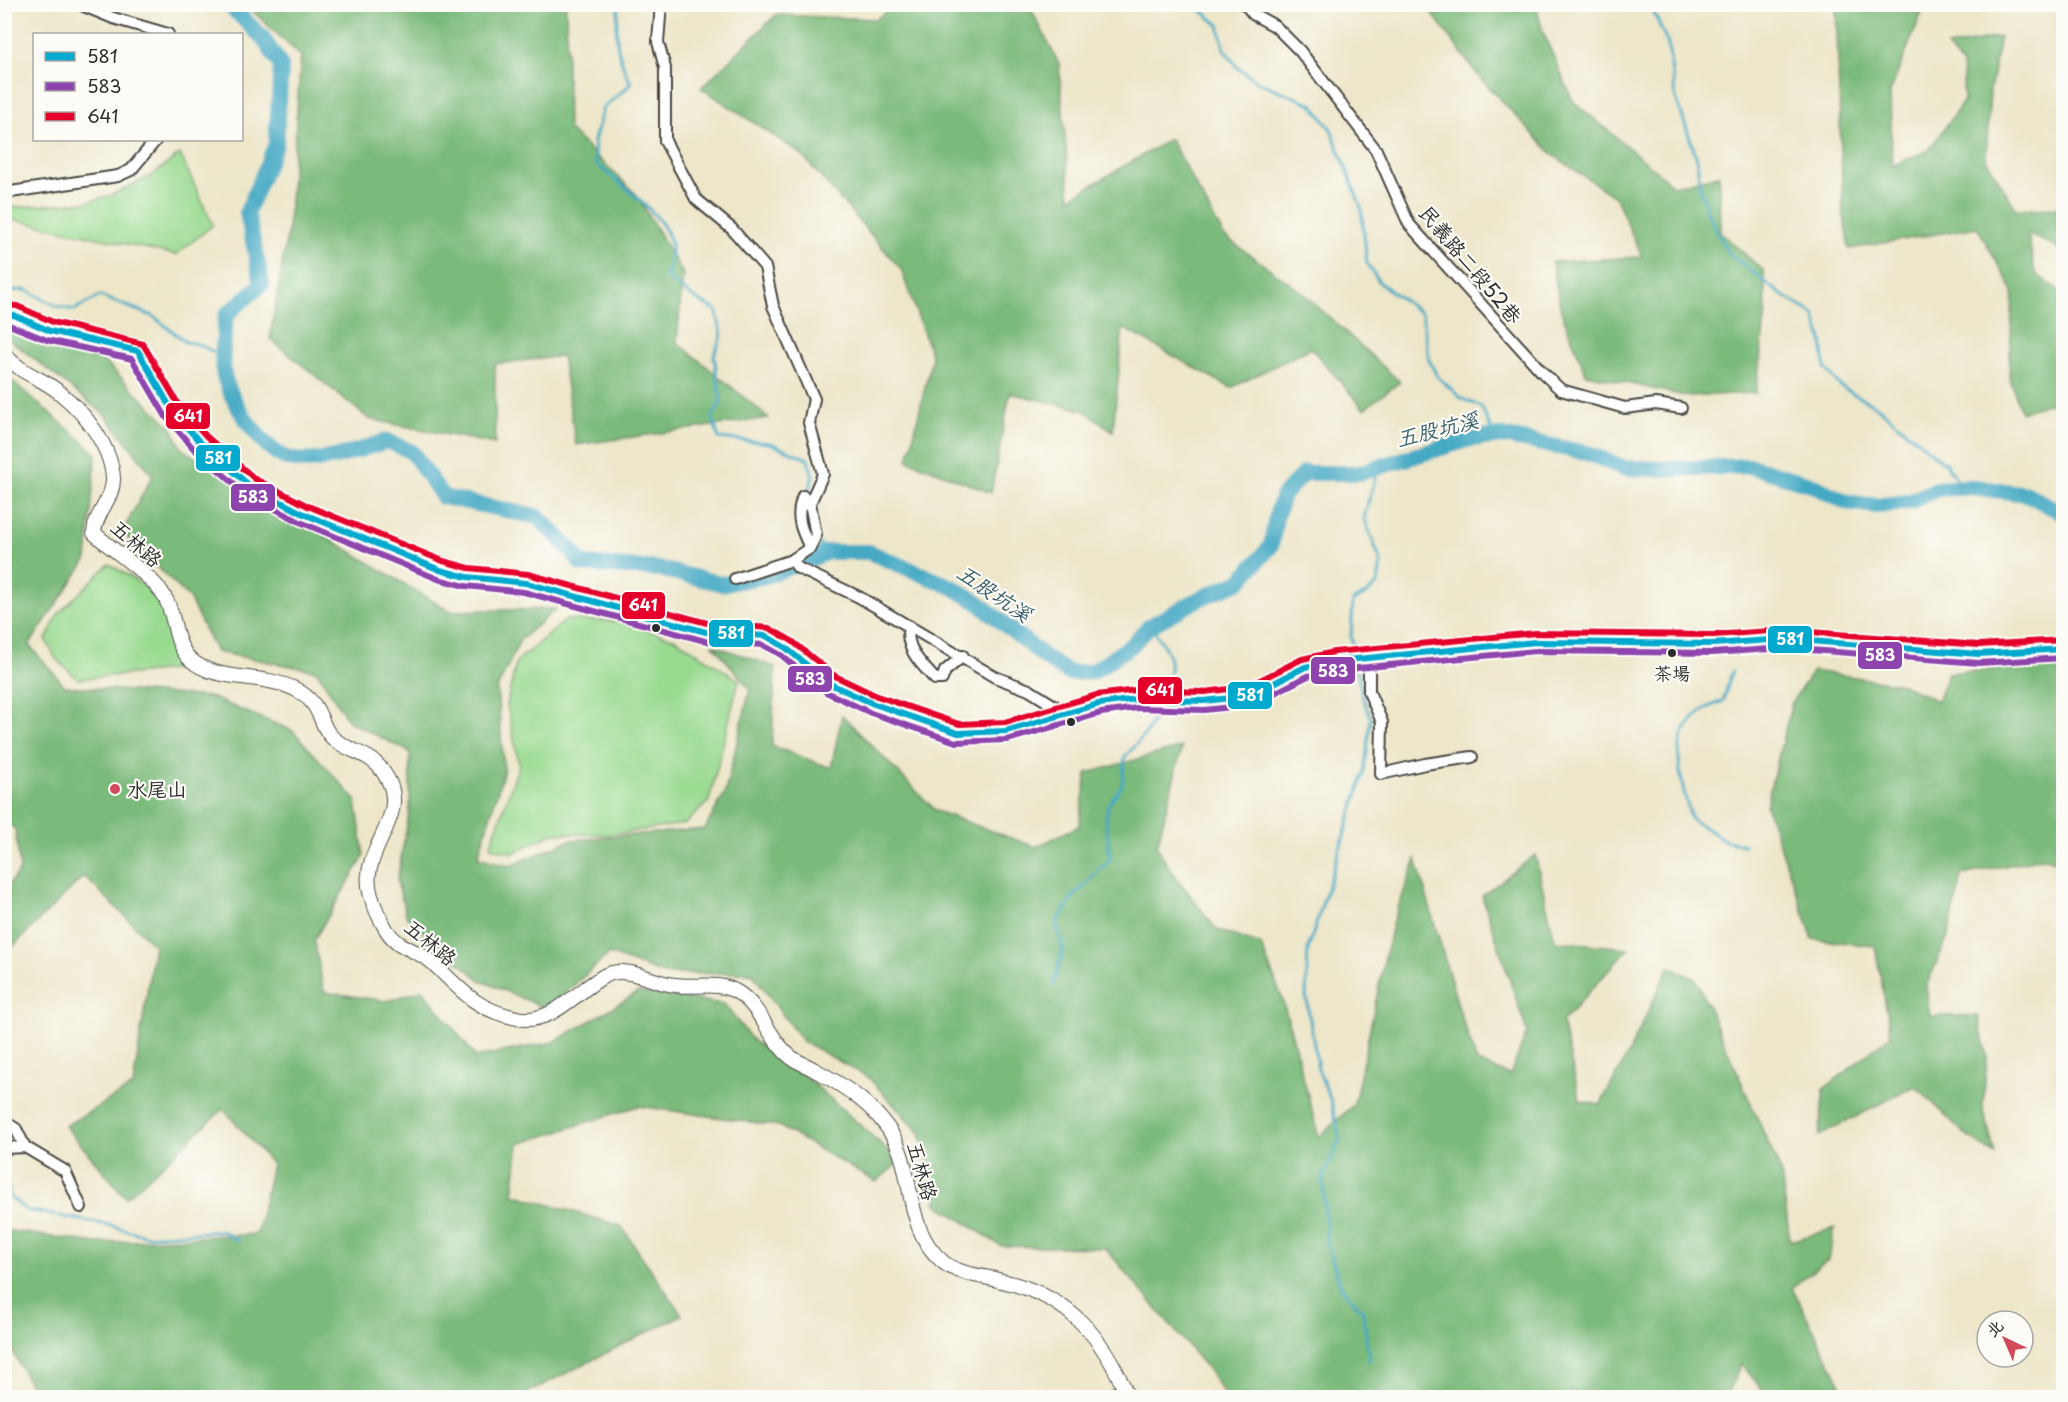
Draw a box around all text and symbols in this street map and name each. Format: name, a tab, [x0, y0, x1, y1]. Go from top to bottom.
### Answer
legend	[33, 33, 243, 141]
text: 581	[87, 42, 118, 69]
text: 583	[87, 72, 121, 99]
text: 641	[87, 102, 119, 129]
street label: 民義路二段52巷	[1412, 198, 1530, 330]
line badge: 641	[165, 402, 211, 430]
water label: 五股坑溪	[1392, 402, 1483, 454]
text: 641	[173, 403, 203, 427]
line badge: 581	[195, 444, 241, 472]
text: 581	[204, 445, 232, 469]
line badge: 583	[230, 483, 276, 512]
text: 583	[238, 484, 268, 508]
street label: 五林路	[105, 512, 170, 575]
water label: 五股坑溪	[951, 555, 1040, 629]
line badge: 641	[621, 591, 666, 620]
text: 641	[628, 592, 658, 616]
line badge: 581	[708, 619, 754, 648]
text: 581	[717, 620, 745, 644]
unlabelled marker	[650, 622, 662, 634]
line badge: 581	[1767, 625, 1813, 654]
text: 581	[1776, 626, 1804, 650]
line badge: 583	[1857, 641, 1903, 670]
text: 583	[1865, 642, 1895, 666]
marker: 茶場	[1666, 647, 1678, 659]
line badge: 583	[1310, 656, 1356, 685]
text: 583	[1318, 658, 1348, 682]
place label: 茶場	[1654, 659, 1690, 686]
line badge: 583	[787, 665, 833, 693]
text: 583	[795, 666, 825, 690]
line badge: 641	[1137, 676, 1183, 705]
text: 641	[1145, 677, 1175, 701]
line badge: 581	[1227, 681, 1273, 710]
text: 581	[1236, 682, 1264, 706]
unlabelled marker	[1065, 716, 1077, 728]
place label: 水尾山	[127, 774, 187, 804]
marker: 水尾山	[108, 782, 122, 796]
street label: 五林路	[398, 911, 465, 973]
street label: 五林路	[900, 1138, 946, 1205]
north arrow	[1975, 1309, 2035, 1369]
text: 北	[1980, 1313, 2008, 1342]

